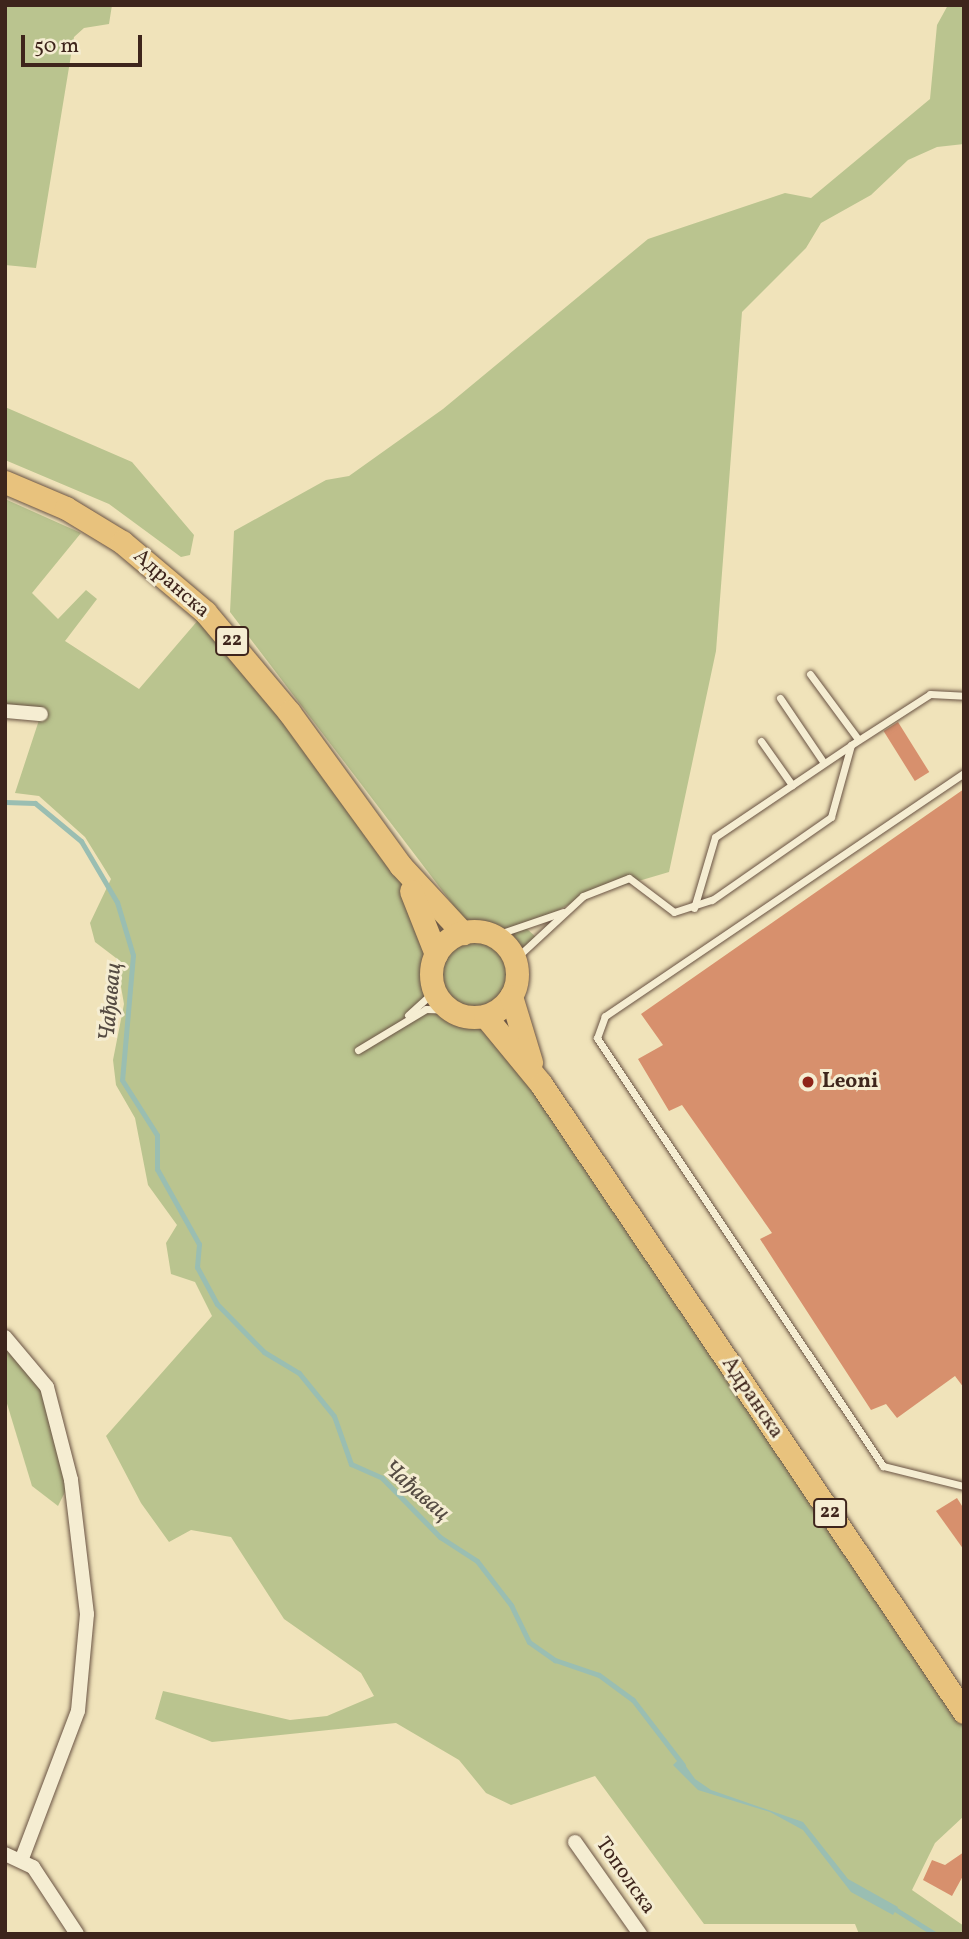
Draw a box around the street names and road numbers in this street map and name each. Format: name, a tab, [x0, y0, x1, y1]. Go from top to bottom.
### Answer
street label: Адранска	[128, 544, 214, 624]
road number: 22	[215, 626, 250, 656]
street label: Адранска	[716, 1352, 788, 1444]
road number: 22	[812, 1498, 848, 1528]
street label: Тополска	[589, 1833, 661, 1919]

